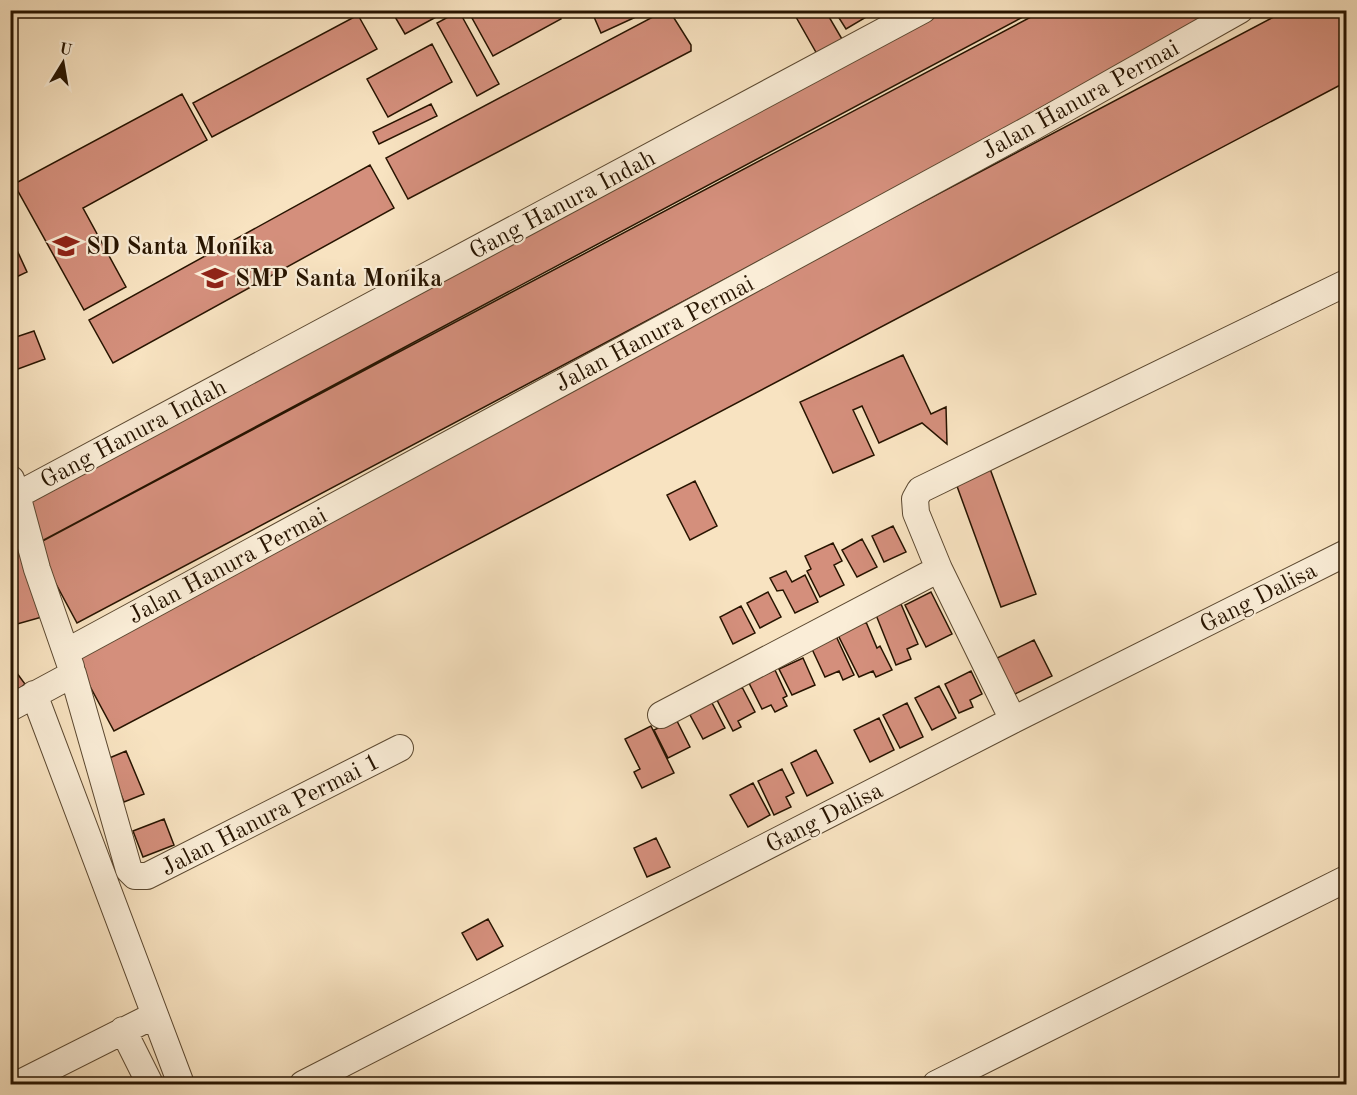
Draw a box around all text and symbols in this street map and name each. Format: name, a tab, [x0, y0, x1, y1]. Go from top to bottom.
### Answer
north arrow	[33, 33, 93, 93]
street label: Jalan Hanura Permai	[978, 37, 1183, 165]
text: U	[58, 41, 74, 59]
street label: Gang Hanura Indah	[466, 147, 660, 265]
school or university icon: SD Santa Monika	[51, 231, 81, 261]
place label: SD Santa Monika	[86, 236, 274, 260]
school or university icon: SMP Santa Monika	[200, 263, 230, 293]
place label: SMP Santa Monika	[235, 268, 442, 292]
street label: Jalan Hanura Permai	[552, 272, 758, 397]
street label: Gang Hanura Indah	[37, 376, 231, 494]
street label: Jalan Hanura Permai	[125, 504, 331, 629]
street label: Gang Dalisa	[1197, 559, 1321, 638]
street label: Jalan Hanura Permai 1	[158, 750, 384, 881]
street label: Gang Dalisa	[763, 779, 887, 858]

